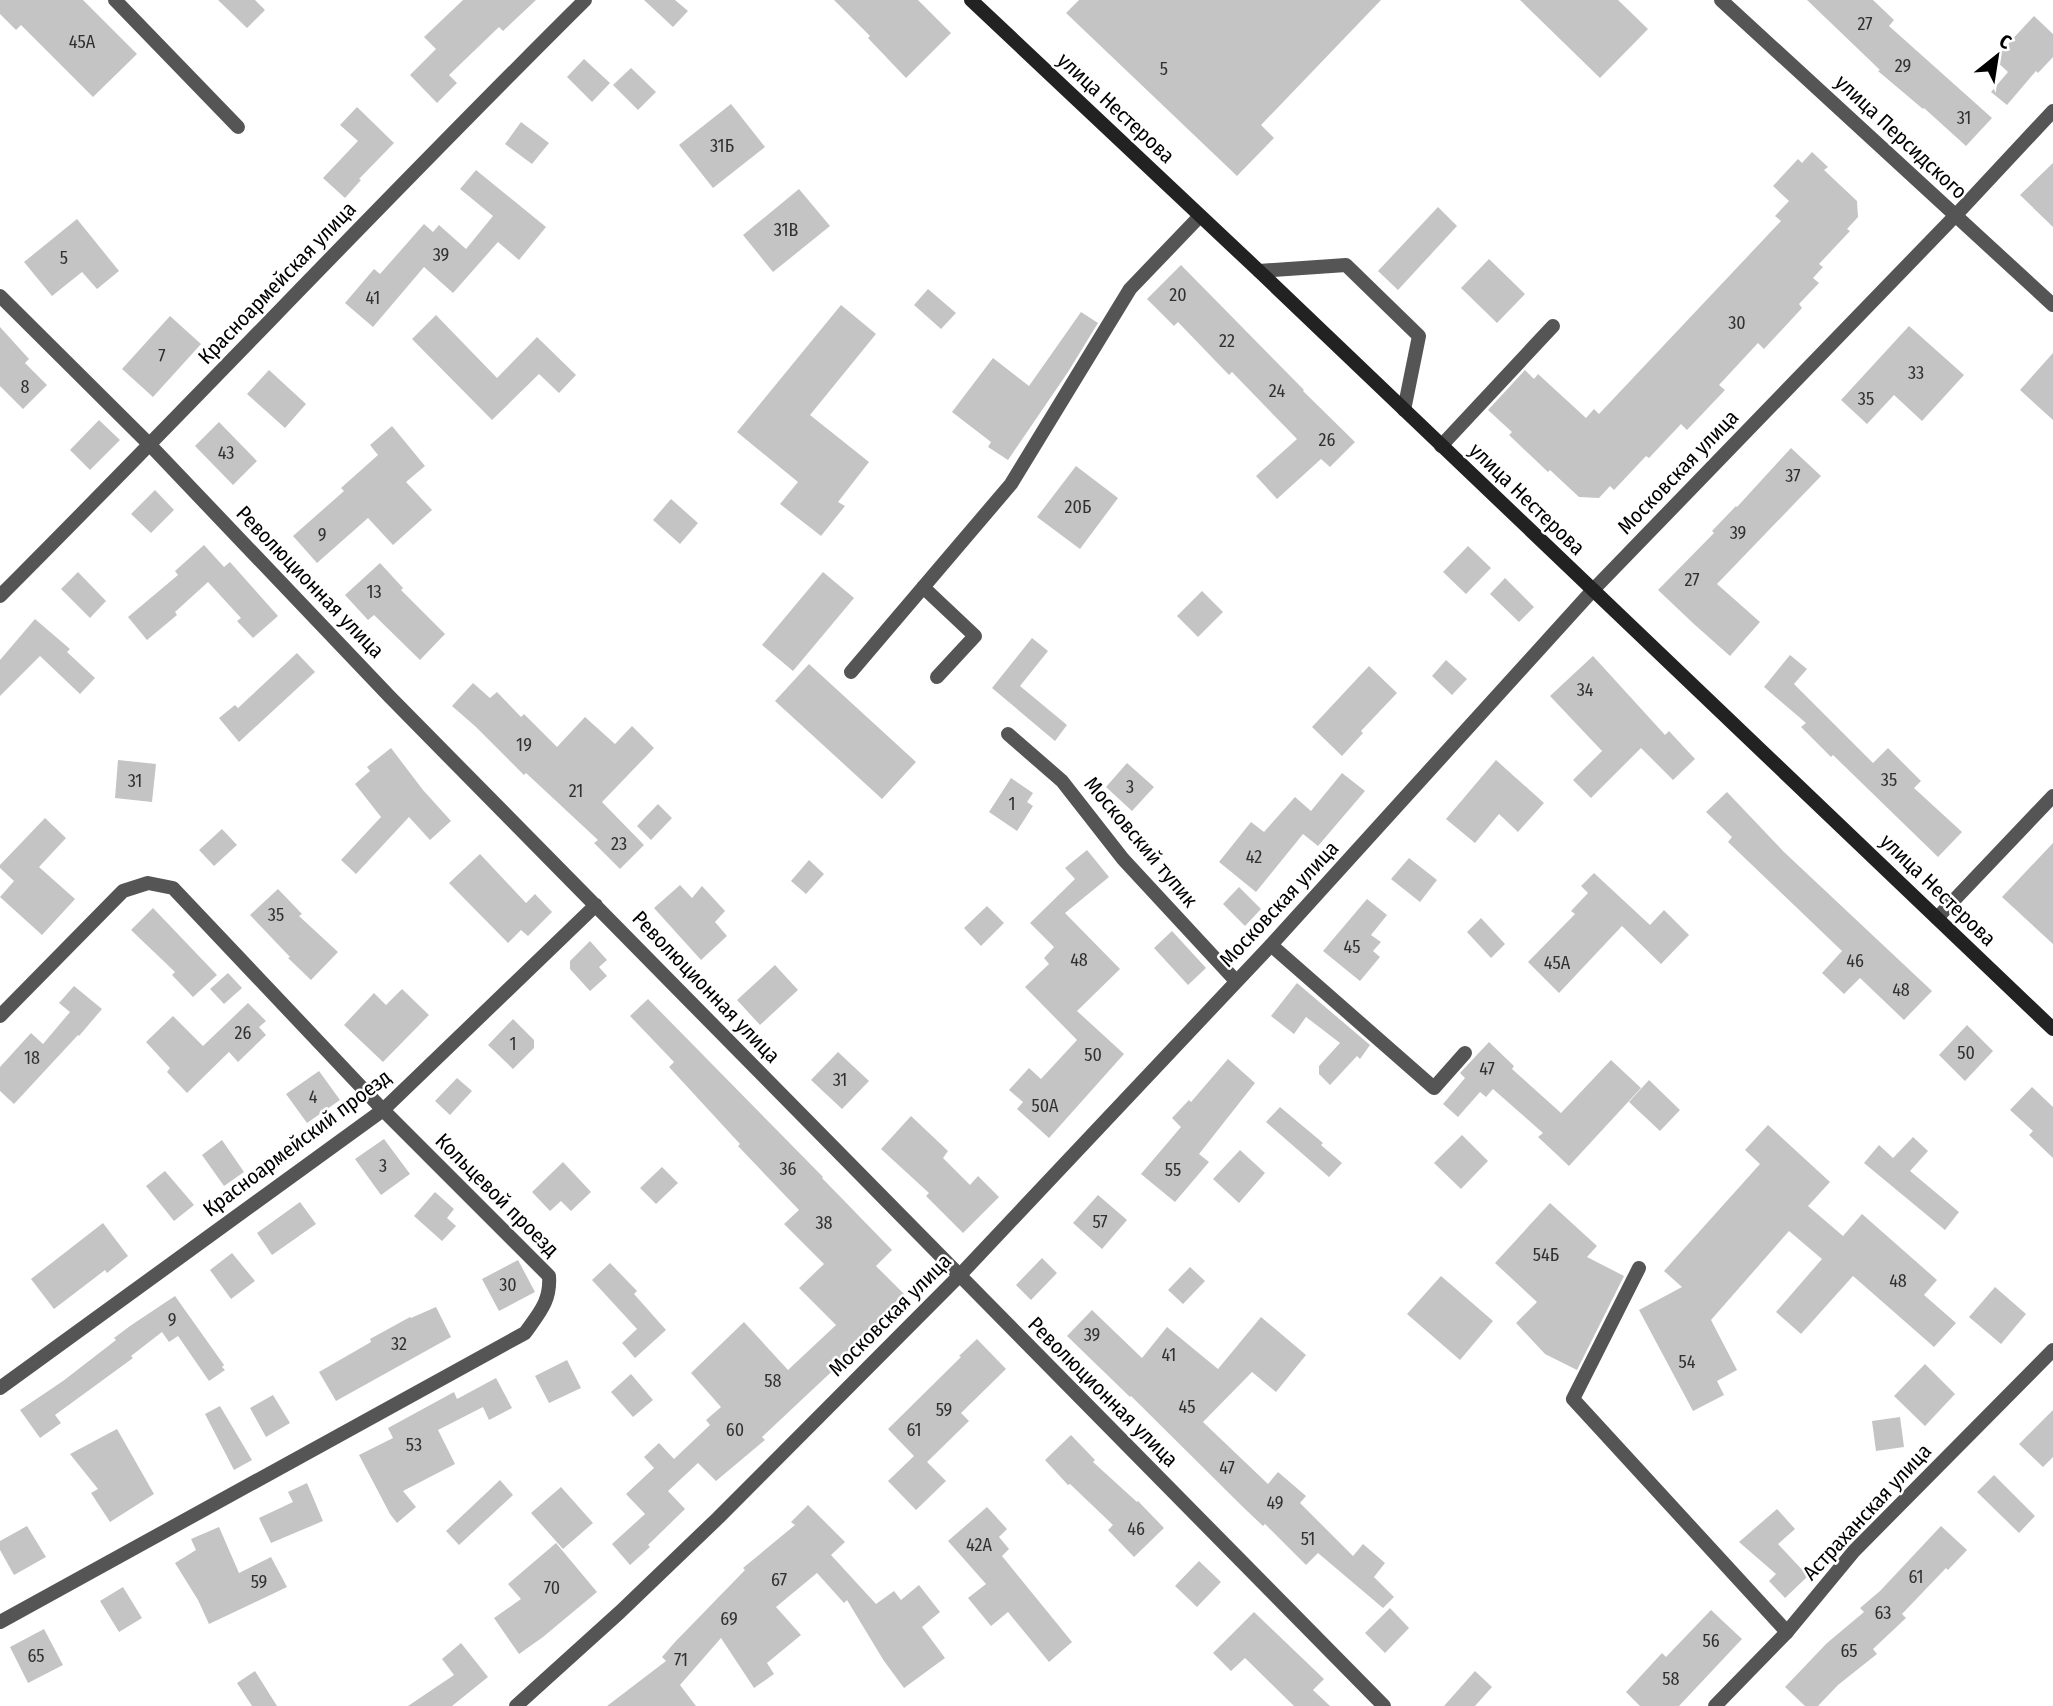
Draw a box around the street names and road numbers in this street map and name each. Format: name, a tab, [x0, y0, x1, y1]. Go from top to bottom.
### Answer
street label: улица Нестерова	[1052, 47, 1180, 169]
street label: улица Персидского	[1830, 69, 1972, 205]
street label: Красноармейская улица	[193, 196, 361, 370]
street label: Московская улица	[1612, 404, 1744, 540]
street label: улица Нестерова	[1464, 437, 1590, 561]
street label: Революционная улица	[231, 500, 389, 664]
street label: Московский тупик	[1079, 771, 1203, 913]
street label: улица Нестерова	[1875, 828, 2001, 952]
street label: Московская улица	[1214, 836, 1344, 972]
street label: Революционная улица	[627, 905, 785, 1069]
street label: Красноармейский проезд	[198, 1064, 396, 1222]
street label: Кольцевой проезд	[430, 1128, 564, 1262]
street label: Московская улица	[823, 1248, 957, 1382]
street label: Революционная улица	[1022, 1311, 1184, 1473]
street label: Астраханская улица	[1797, 1438, 1937, 1586]

